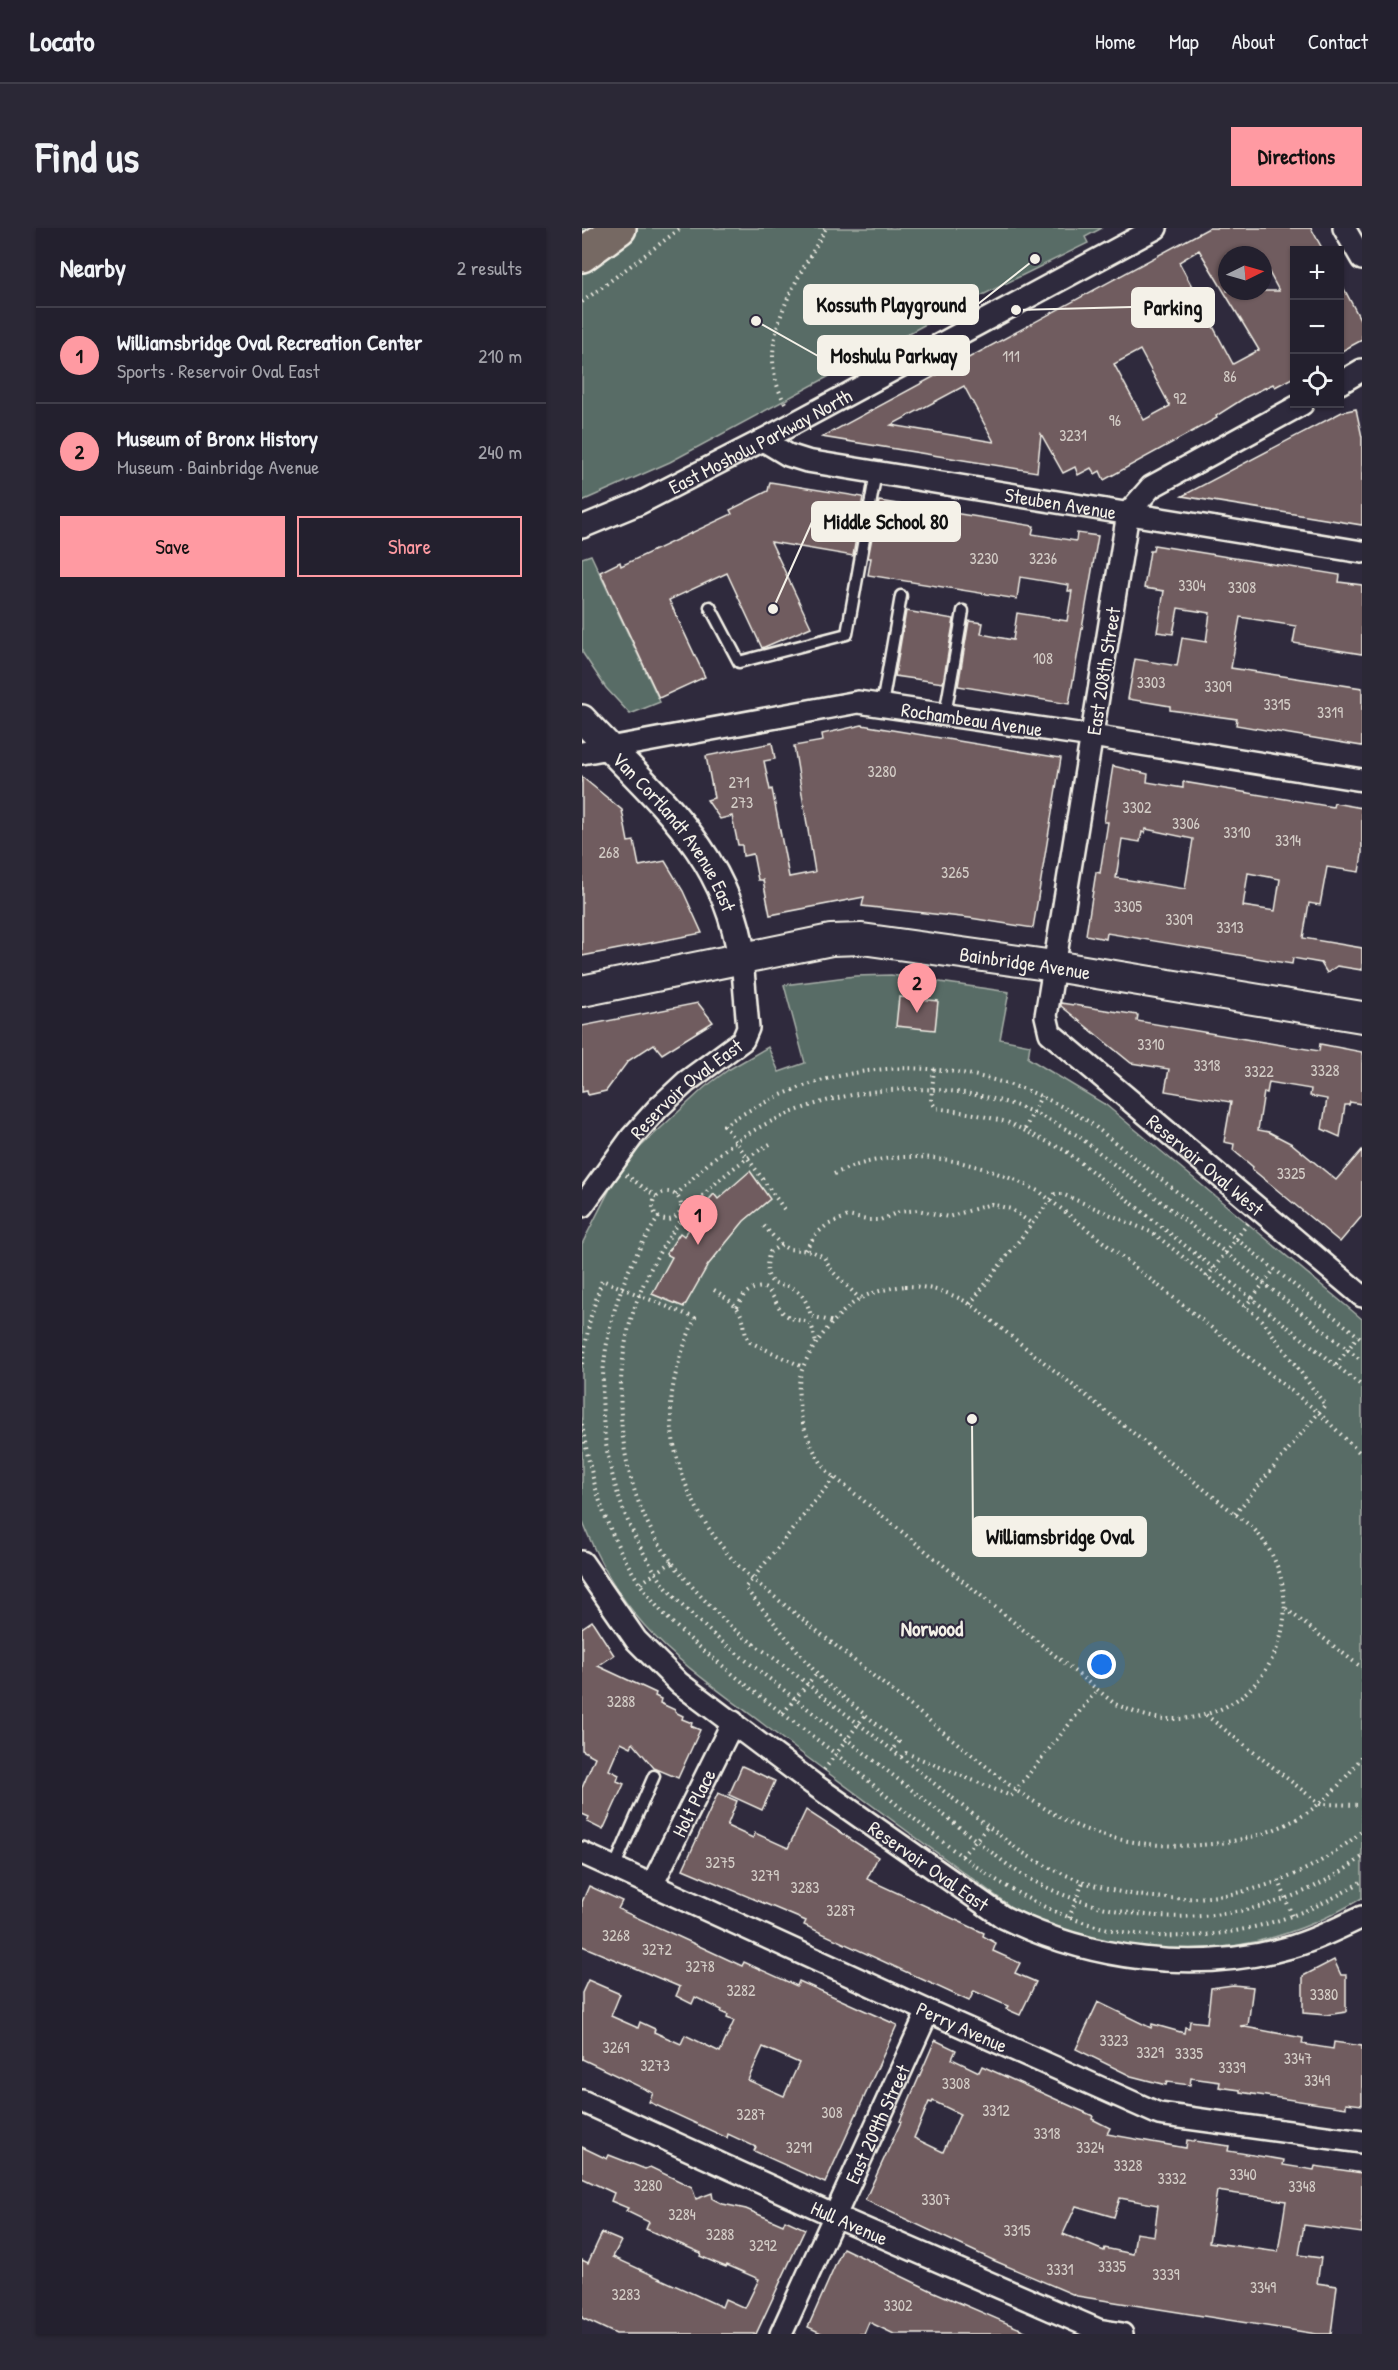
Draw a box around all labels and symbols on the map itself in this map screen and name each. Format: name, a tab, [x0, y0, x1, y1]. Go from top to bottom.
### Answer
north arrow	[1218, 246, 1272, 300]
callout: Kossuth Playground	[804, 285, 978, 324]
callout: Parking	[1132, 288, 1214, 327]
text: Kossuth Playground	[816, 290, 967, 320]
text: Parking	[1144, 293, 1202, 323]
callout: Moshulu Parkway	[818, 336, 969, 375]
text: Moshulu Parkway	[830, 341, 958, 371]
house number: 111	[1002, 345, 1020, 367]
house number: 86	[1223, 365, 1237, 387]
street label: East Mosholu Parkway North	[664, 381, 856, 500]
house number: 92	[1173, 387, 1187, 409]
house number: 96	[1109, 409, 1121, 431]
house number: 3231	[1059, 424, 1087, 446]
street label: Steuben Avenue	[1003, 480, 1118, 525]
callout: Middle School 80	[812, 502, 960, 541]
text: Middle School 80	[824, 507, 949, 536]
house number: 3230	[970, 547, 999, 569]
house number: 3236	[1029, 547, 1057, 569]
house number: 3304	[1178, 574, 1206, 596]
house number: 3308	[1228, 576, 1256, 598]
street label: East 208th Street	[1080, 604, 1127, 737]
house number: 108	[1033, 647, 1053, 669]
house number: 3303	[1137, 671, 1165, 693]
house number: 3309	[1204, 675, 1232, 697]
house number: 3315	[1264, 693, 1291, 715]
street label: Rochambeau Avenue	[900, 695, 1044, 742]
house number: 3319	[1317, 701, 1343, 723]
street label: Van Cortlandt Avenue East	[607, 746, 743, 916]
house number: 3280	[868, 760, 896, 782]
house number: 271	[728, 771, 750, 793]
house number: 273	[731, 791, 753, 813]
house number: 3302	[1123, 796, 1152, 818]
house number: 3306	[1172, 812, 1200, 834]
house number: 3310	[1223, 821, 1251, 843]
house number: 3314	[1275, 829, 1301, 851]
house number: 268	[599, 841, 619, 863]
house number: 3265	[941, 861, 969, 883]
house number: 3305	[1114, 895, 1142, 917]
house number: 3309	[1165, 908, 1193, 930]
house number: 3313	[1216, 916, 1244, 938]
street label: Bainbridge Avenue	[958, 939, 1093, 985]
pin: 2	[898, 964, 936, 1013]
street label: Reservoir Oval East	[623, 1031, 748, 1144]
house number: 3310	[1137, 1033, 1165, 1055]
house number: 3318	[1193, 1054, 1221, 1076]
house number: 3328	[1311, 1059, 1339, 1081]
house number: 3322	[1244, 1060, 1274, 1082]
street label: Reservoir Oval West	[1142, 1107, 1271, 1222]
house number: 3325	[1277, 1162, 1306, 1184]
pin: 1	[678, 1196, 718, 1245]
callout: Williamsbridge Oval	[973, 1517, 1146, 1556]
text: Williamsbridge Oval	[986, 1522, 1134, 1552]
district label: Norwood	[901, 1614, 964, 1643]
your location	[1087, 1650, 1116, 1679]
house number: 3288	[607, 1690, 635, 1712]
street label: Holt Place	[665, 1764, 721, 1841]
street label: Reservoir Oval East	[863, 1814, 996, 1917]
house number: 3275	[705, 1851, 735, 1873]
house number: 3279	[751, 1864, 779, 1886]
house number: 3283	[791, 1876, 819, 1898]
house number: 3287	[826, 1899, 856, 1921]
house number: 3268	[602, 1924, 630, 1946]
house number: 3272	[642, 1938, 673, 1960]
house number: 3278	[685, 1955, 715, 1977]
house number: 3282	[726, 1979, 756, 2001]
house number: 3380	[1310, 1983, 1338, 2005]
street label: Perry Avenue	[913, 1994, 1012, 2058]
house number: 3323	[1100, 2029, 1129, 2051]
house number: 3269	[603, 2036, 630, 2058]
house number: 3329	[1136, 2041, 1164, 2063]
house number: 3335	[1175, 2042, 1203, 2064]
house number: 3347	[1284, 2047, 1312, 2069]
house number: 3273	[640, 2054, 670, 2076]
house number: 3339	[1218, 2056, 1246, 2078]
street label: East 209th Street	[838, 2059, 916, 2188]
house number: 3349	[1304, 2069, 1330, 2091]
house number: 3308	[942, 2072, 970, 2094]
house number: 3312	[982, 2099, 1010, 2121]
house number: 308	[821, 2101, 843, 2123]
house number: 3287	[736, 2103, 766, 2125]
house number: 3318	[1033, 2122, 1061, 2144]
house number: 3291	[786, 2136, 812, 2158]
house number: 3324	[1076, 2136, 1104, 2158]
house number: 3328	[1114, 2154, 1142, 2176]
house number: 3340	[1229, 2163, 1257, 2185]
house number: 3332	[1158, 2167, 1187, 2189]
house number: 3280	[634, 2174, 662, 2196]
house number: 3348	[1288, 2175, 1316, 2197]
house number: 3307	[921, 2188, 951, 2210]
street label: Hull Avenue	[807, 2194, 892, 2251]
house number: 3284	[668, 2203, 696, 2225]
house number: 3315	[1004, 2219, 1031, 2241]
house number: 3288	[706, 2223, 734, 2245]
house number: 3292	[749, 2234, 778, 2256]
house number: 3335	[1098, 2255, 1126, 2277]
house number: 3331	[1046, 2258, 1074, 2280]
house number: 3339	[1152, 2263, 1180, 2285]
house number: 3349	[1250, 2276, 1276, 2298]
house number: 3283	[612, 2283, 640, 2305]
house number: 3302	[884, 2294, 913, 2316]

